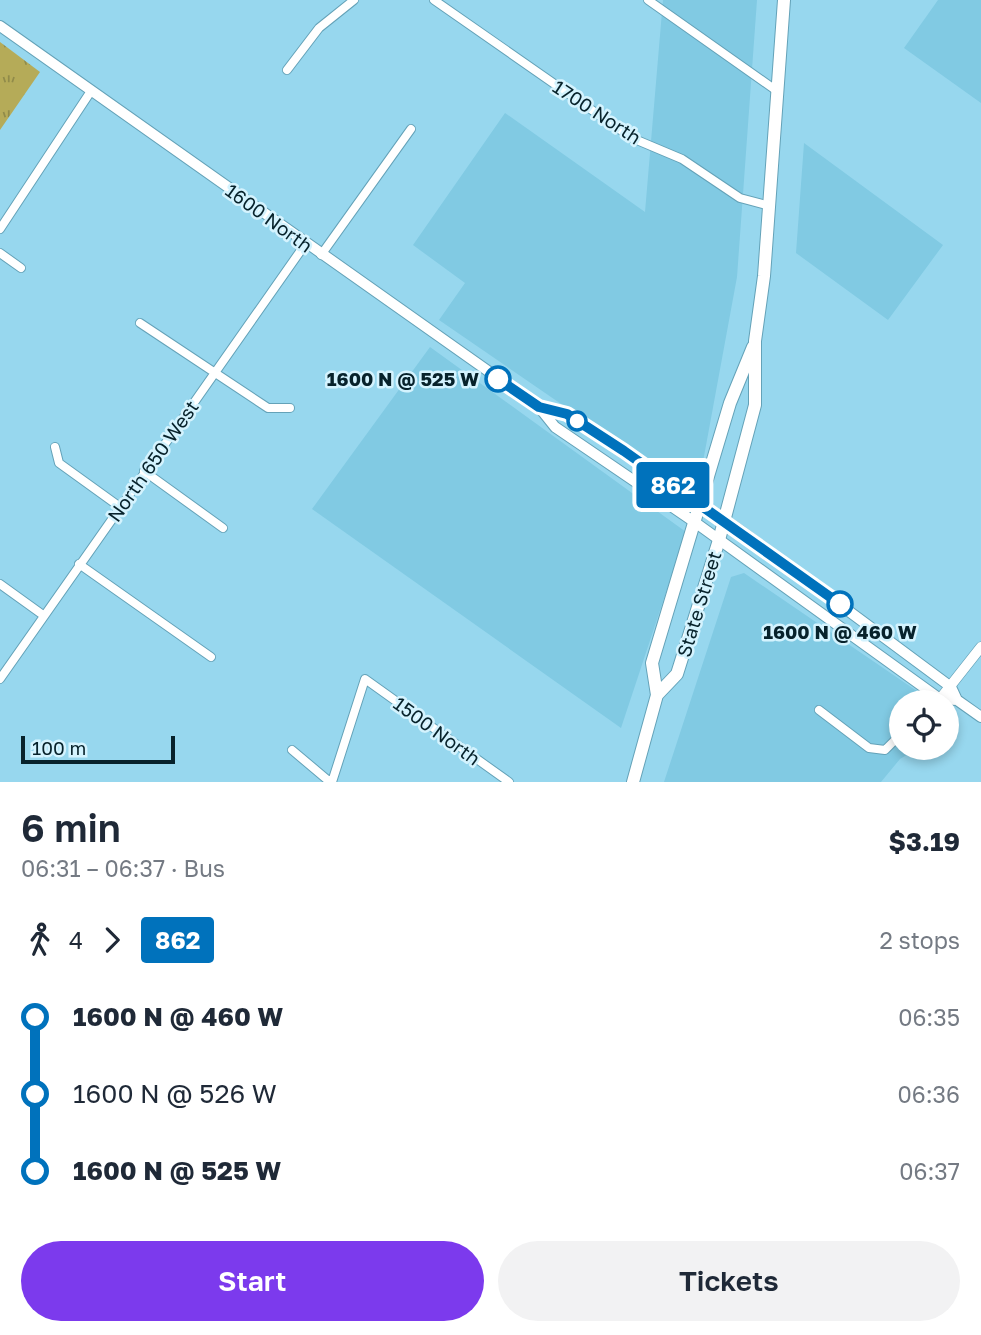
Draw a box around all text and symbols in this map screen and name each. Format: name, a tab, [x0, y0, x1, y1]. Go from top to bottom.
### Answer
street label: 1700 North	[549, 75, 646, 149]
street label: 1600 North	[221, 178, 317, 257]
marker: 1600 N @ 525 W	[485, 366, 511, 392]
place label: 1600 N @ 525 W	[327, 367, 479, 390]
street label: North 650 West	[102, 396, 203, 526]
unlabelled marker	[567, 411, 587, 431]
line badge: 862	[633, 462, 713, 508]
text: 862	[650, 470, 696, 499]
street label: State Street	[672, 548, 726, 660]
marker: 1600 N @ 460 W	[827, 591, 853, 617]
place label: 1600 N @ 460 W	[763, 620, 917, 643]
map controls	[889, 690, 959, 760]
button: locate	[889, 690, 959, 760]
street label: 1500 North	[389, 691, 485, 770]
scale bar	[21, 733, 175, 765]
text: 100 m	[32, 736, 86, 759]
text: 6 min	[21, 805, 121, 850]
text: $3.19	[888, 826, 960, 857]
text: 06:31 – 06:37 · Bus	[21, 854, 225, 882]
icon: walk	[21, 921, 59, 959]
icon: forward	[93, 921, 131, 959]
text: 862	[155, 925, 200, 954]
text: 4	[69, 926, 83, 954]
text: 2 stops	[879, 926, 960, 954]
text: 1600 N @ 460 W	[73, 1001, 283, 1032]
text: 06:35	[898, 1003, 960, 1031]
text: 1600 N @ 526 W	[73, 1078, 277, 1109]
text: 06:36	[898, 1080, 960, 1108]
text: 1600 N @ 525 W	[73, 1155, 281, 1186]
text: 06:37	[899, 1157, 960, 1185]
button: Start	[21, 1241, 484, 1321]
button: Tickets	[498, 1241, 960, 1321]

